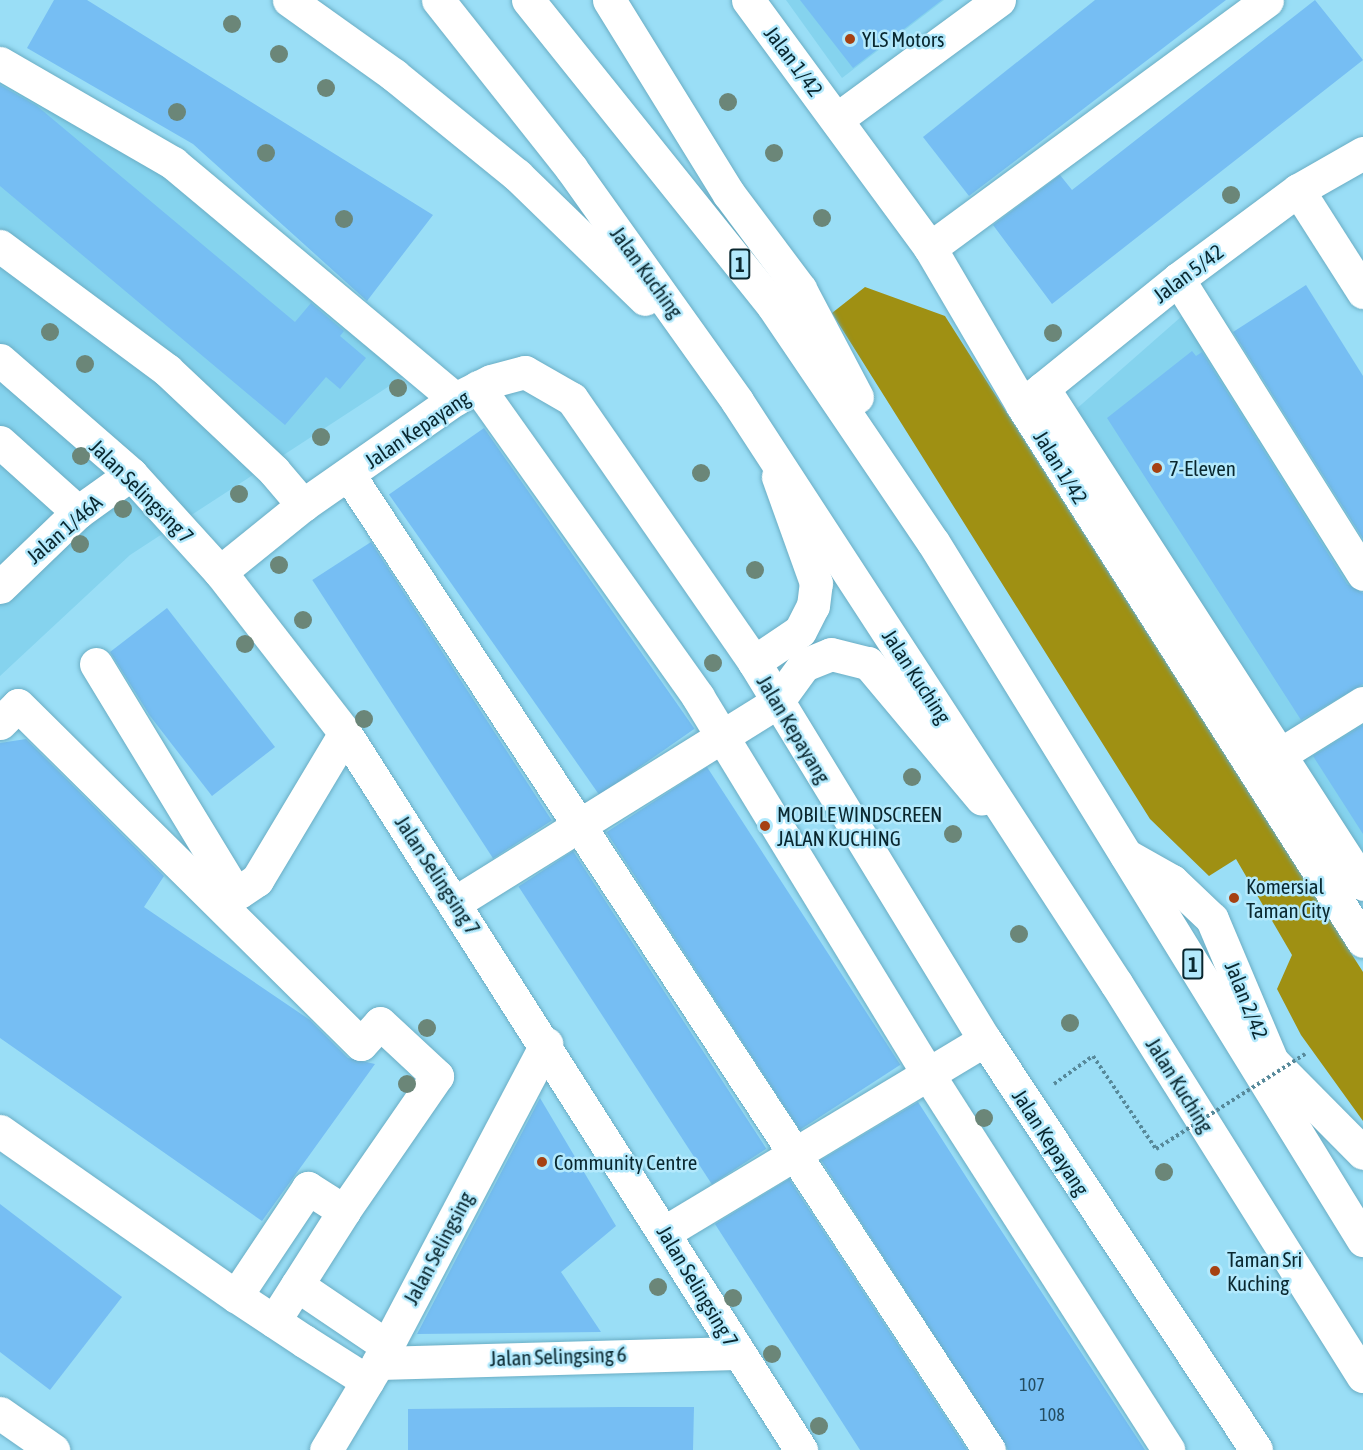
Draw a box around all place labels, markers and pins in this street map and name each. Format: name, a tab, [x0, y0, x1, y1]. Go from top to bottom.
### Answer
place label: YLS Motors	[862, 26, 944, 52]
marker: YLS Motors	[843, 32, 857, 46]
place label: 7-Eleven	[1169, 455, 1236, 481]
marker: 7-Eleven	[1150, 461, 1164, 475]
place label: MOBILE WINDSCREEN JALAN KUCHING	[777, 801, 942, 851]
marker: MOBILE WINDSCREEN JALAN KUCHING	[758, 819, 772, 833]
place label: Komersial Taman City	[1246, 873, 1330, 923]
marker: Komersial Taman City	[1227, 891, 1241, 905]
place label: Community Centre	[554, 1149, 697, 1175]
marker: Community Centre	[535, 1155, 549, 1169]
place label: Taman Sri Kuching	[1227, 1246, 1302, 1296]
marker: Taman Sri Kuching	[1208, 1264, 1222, 1278]

